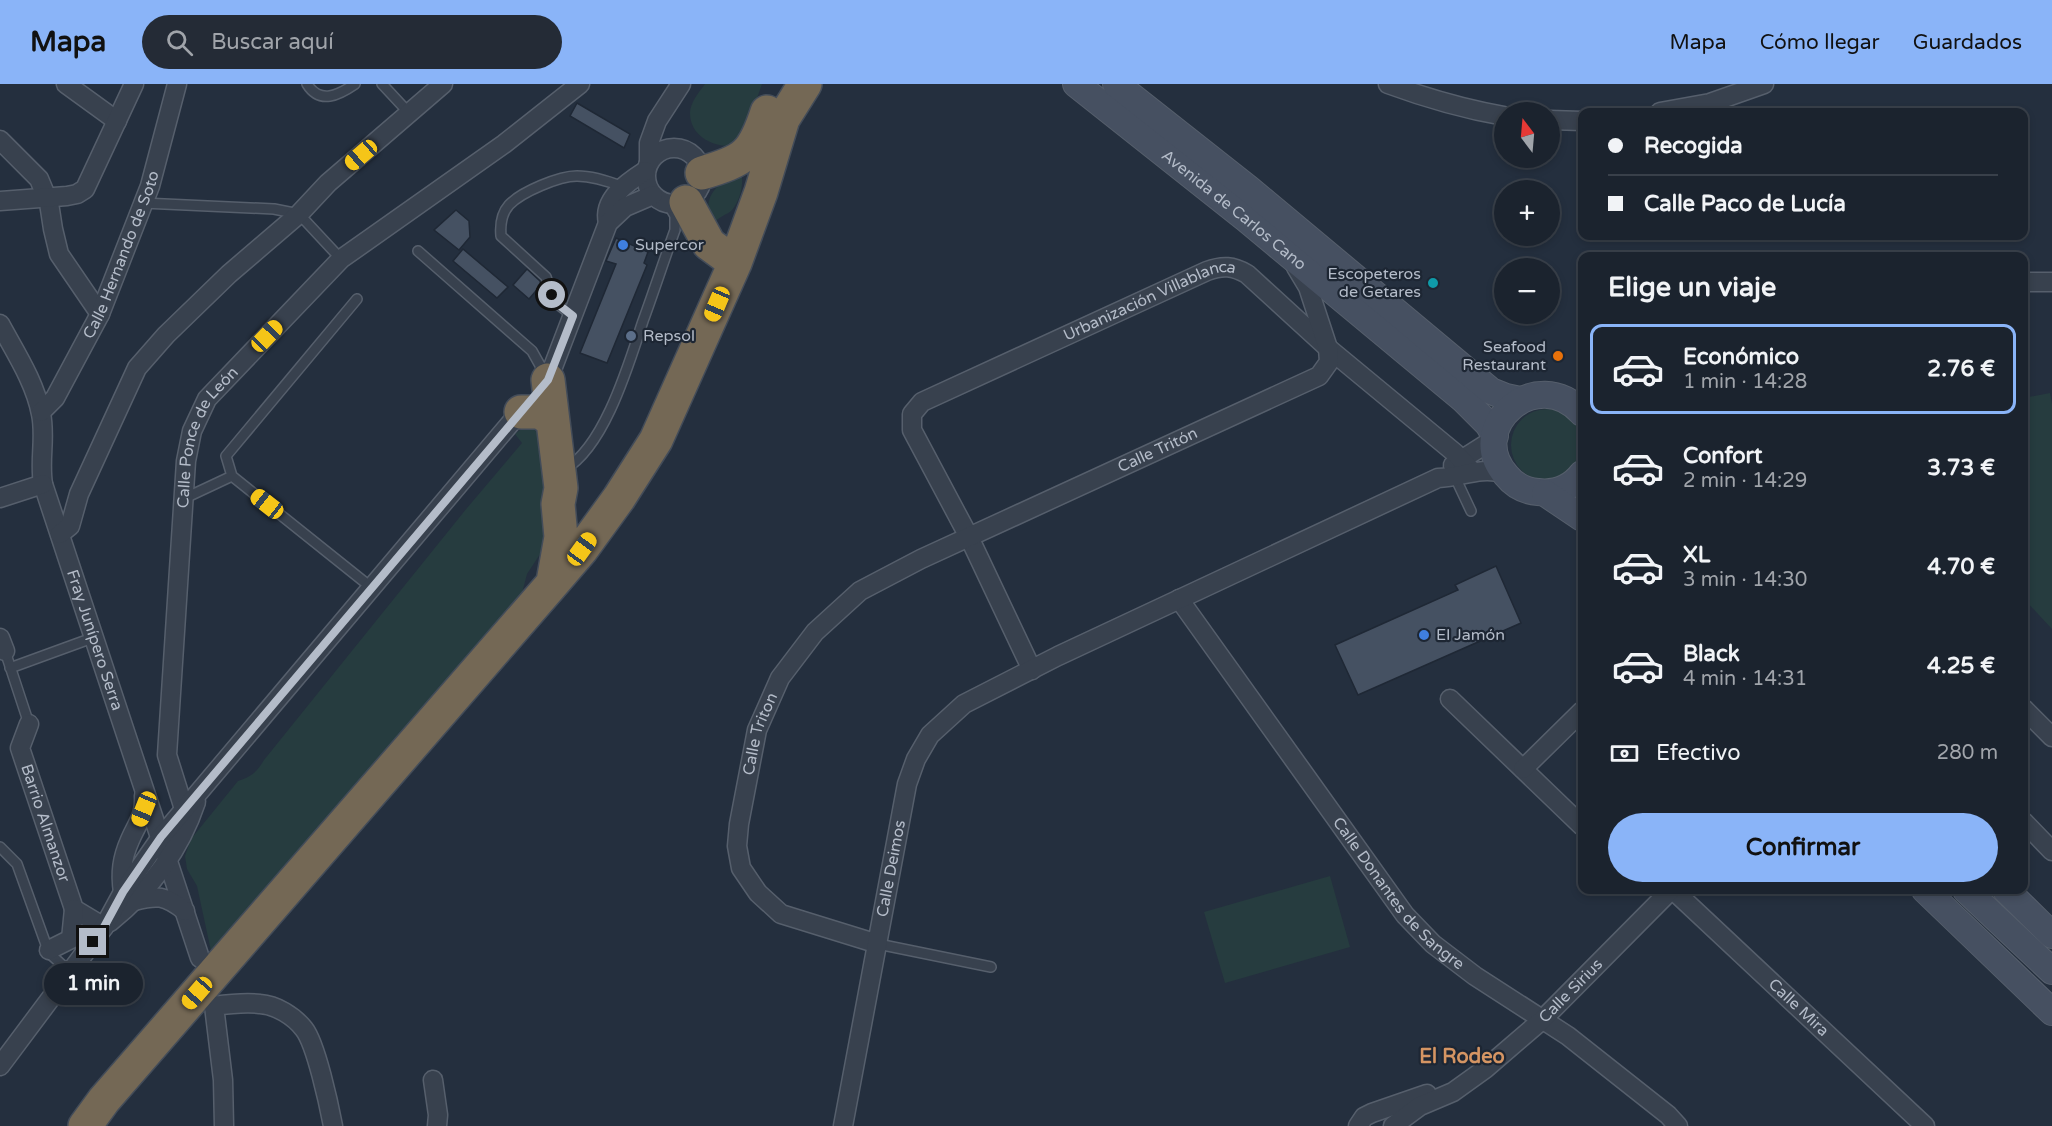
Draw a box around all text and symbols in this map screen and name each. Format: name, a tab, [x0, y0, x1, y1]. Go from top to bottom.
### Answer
search box	[142, 15, 562, 69]
text: Mapa	[30, 25, 106, 59]
icon: search	[163, 26, 196, 59]
text: Buscar aquí	[211, 29, 334, 55]
text: Mapa	[1669, 30, 1727, 55]
text: Cómo llegar	[1760, 30, 1880, 55]
text: Guardados	[1913, 30, 2022, 55]
north arrow	[1494, 102, 1560, 168]
map controls	[1494, 102, 1560, 324]
text: Recogida	[1644, 133, 1743, 159]
car	[342, 136, 380, 174]
street label: Avenida de Carlos Cano	[1157, 146, 1310, 275]
street label: Calle Hernando de Soto	[79, 169, 164, 342]
button: +	[1494, 180, 1560, 246]
text: Calle Paco de Lucía	[1644, 191, 1846, 217]
place label: Supercor	[635, 235, 705, 255]
marker: Supercor	[616, 238, 630, 252]
street label: Urbanización Villablanca	[1060, 257, 1238, 346]
button: −	[1494, 258, 1560, 324]
place label: Escopeteros de Getares	[1328, 264, 1421, 302]
text: Elige un viaje	[1608, 271, 1776, 304]
marker: Escopeteros de Getares	[1426, 276, 1440, 290]
route start	[538, 281, 565, 308]
car	[702, 284, 732, 324]
car	[248, 317, 286, 355]
place label: Repsol	[643, 326, 695, 346]
marker: Repsol	[624, 329, 638, 343]
place label: Seafood Restaurant	[1462, 337, 1546, 375]
icon: car	[1611, 342, 1665, 396]
text: Económico	[1683, 344, 1799, 370]
marker: Seafood Restaurant	[1551, 349, 1565, 363]
text: 2.76 €	[1927, 356, 1995, 382]
street label: Calle Ponce de León	[173, 363, 243, 509]
text: 1 min · 14:28	[1683, 370, 1807, 394]
street label: Calle Tritón	[1115, 423, 1201, 477]
icon: car	[1611, 441, 1665, 495]
text: Confort	[1683, 443, 1762, 469]
text: 3.73 €	[1927, 455, 1995, 481]
text: 2 min · 14:29	[1683, 469, 1807, 493]
car	[247, 486, 287, 522]
car	[564, 529, 600, 569]
icon: car	[1611, 540, 1665, 594]
text: XL	[1683, 542, 1710, 568]
text: 4.70 €	[1927, 554, 1995, 580]
street label: Fray Junípero Serra	[62, 567, 127, 713]
text: 3 min · 14:30	[1683, 568, 1807, 592]
place label: El Jamón	[1436, 625, 1505, 645]
marker: El Jamón	[1417, 628, 1431, 642]
icon: car	[1611, 639, 1665, 693]
text: Black	[1683, 641, 1740, 667]
text: 4.25 €	[1927, 653, 1995, 679]
text: 4 min · 14:31	[1683, 667, 1807, 691]
street label: Calle Triton	[739, 690, 782, 777]
icon: cash	[1608, 737, 1641, 770]
text: Efectivo	[1656, 740, 1741, 766]
text: 280 m	[1937, 741, 1998, 765]
street label: Barrio Almanzor	[16, 762, 75, 886]
car	[129, 789, 159, 829]
street label: Calle Donantes de Sangre	[1328, 813, 1468, 974]
button: Confirmar	[1608, 813, 1998, 882]
street label: Calle Deimos	[872, 818, 910, 919]
route end	[79, 928, 106, 955]
street label: Calle Sirius	[1535, 955, 1607, 1027]
callout: 1 min	[44, 963, 142, 1005]
text: 1 min	[67, 972, 120, 996]
car	[178, 974, 216, 1012]
street label: Calle Mira	[1764, 974, 1833, 1041]
district label: El Rodeo	[1419, 1045, 1505, 1069]

